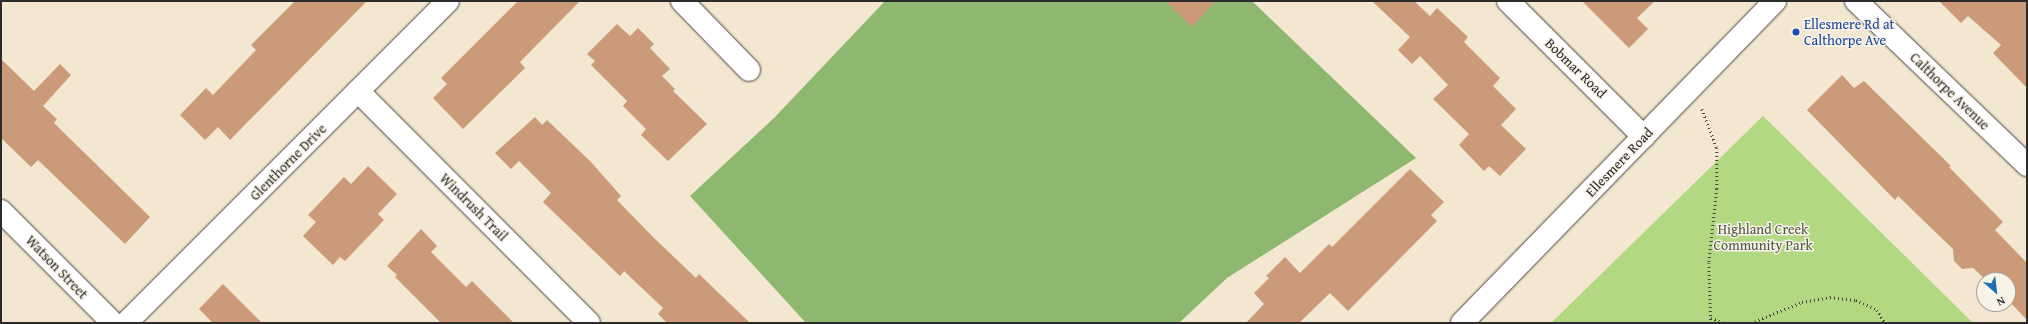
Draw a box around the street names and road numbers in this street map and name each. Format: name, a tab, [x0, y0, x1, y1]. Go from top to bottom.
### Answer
street label: Bobmar Road	[1542, 35, 1610, 101]
street label: Calthorpe Avenue	[1907, 49, 1993, 133]
street label: Glenthorne Drive	[246, 120, 330, 204]
street label: Ellesmere Road	[1582, 124, 1656, 200]
street label: Windrush Trail	[437, 170, 511, 244]
street label: Watson Street	[22, 232, 92, 302]

